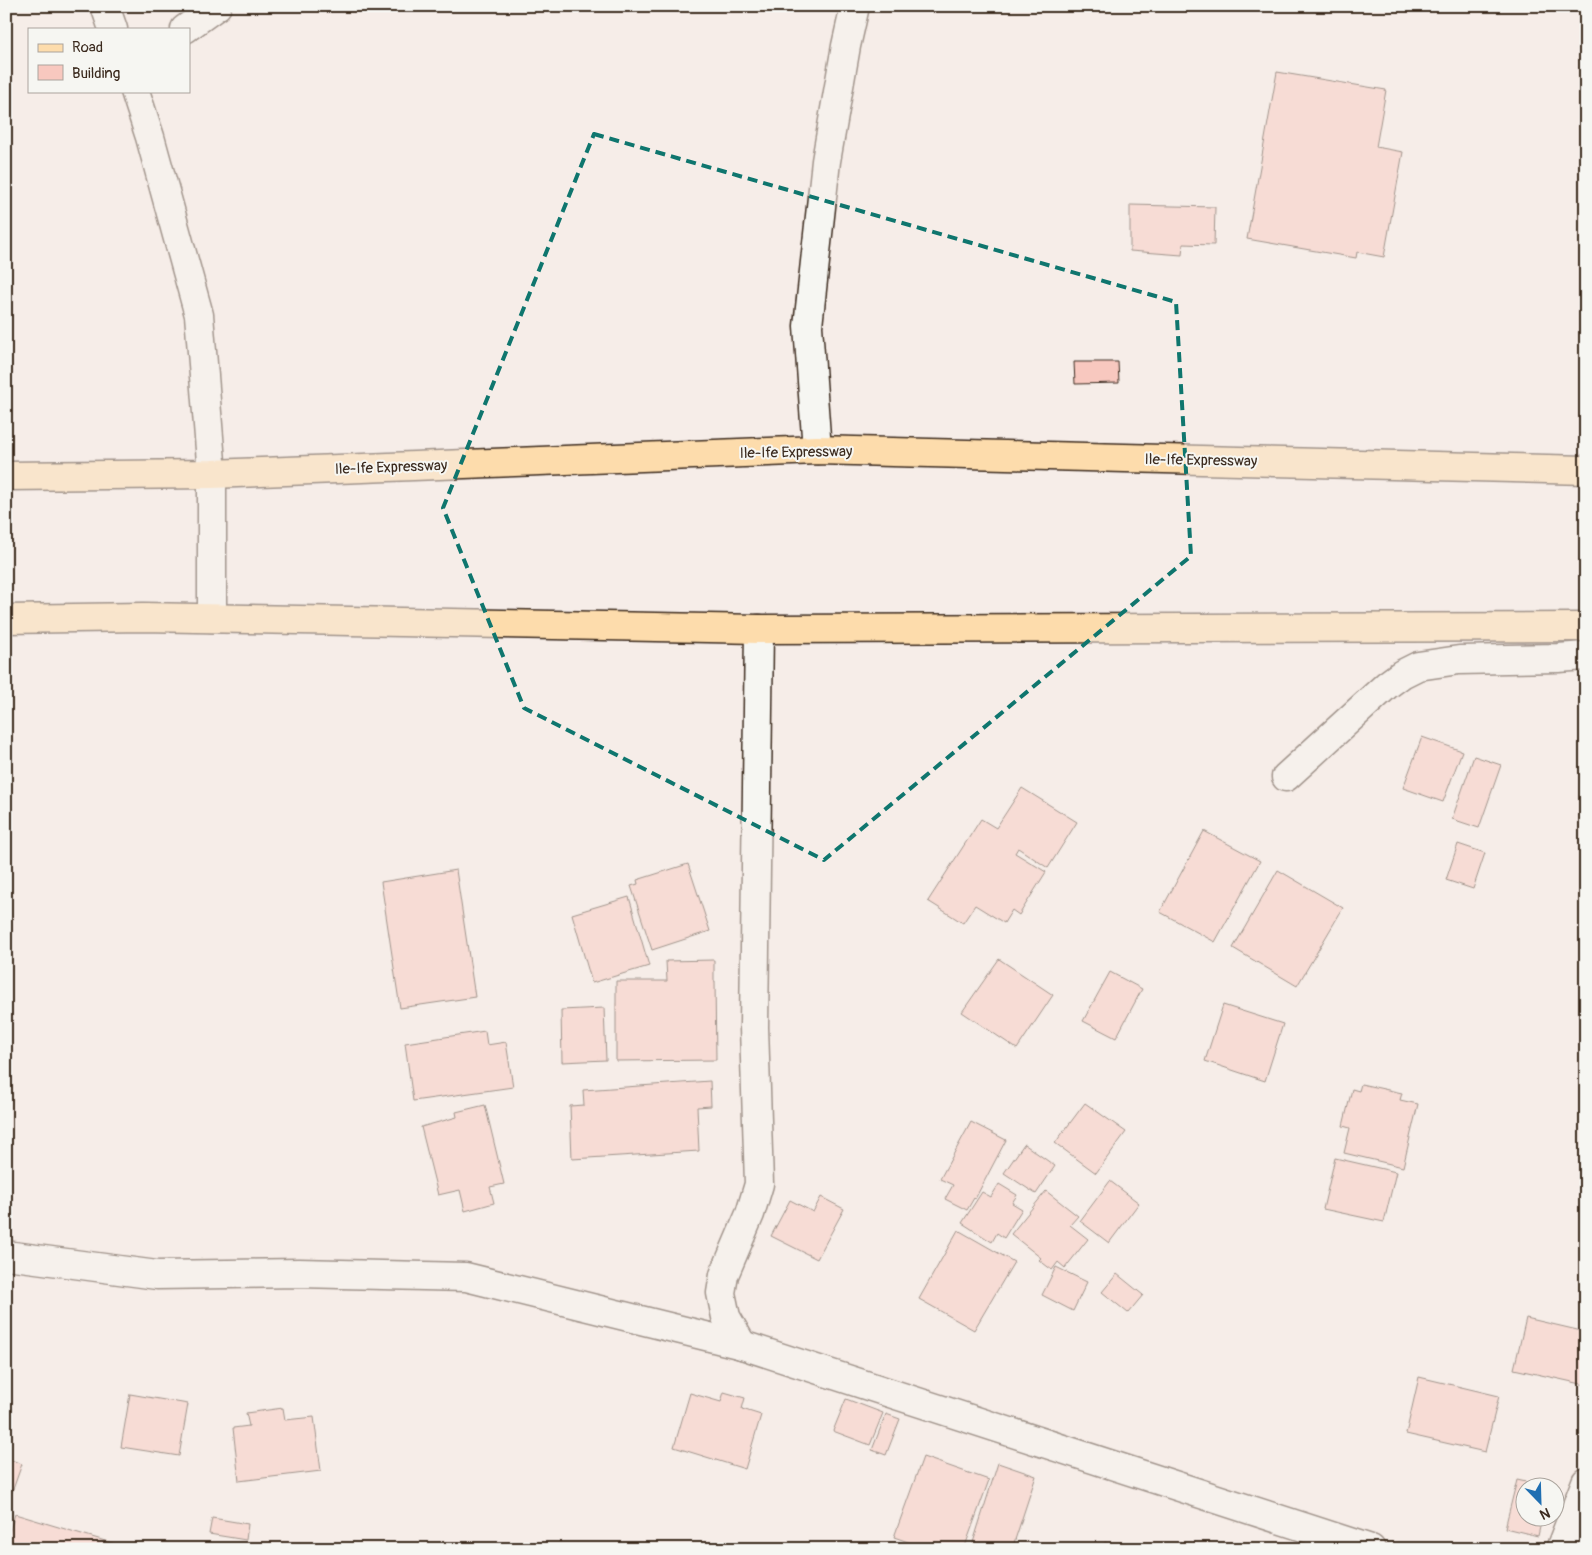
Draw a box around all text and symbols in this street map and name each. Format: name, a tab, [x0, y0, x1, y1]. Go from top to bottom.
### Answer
legend	[28, 28, 190, 92]
text: Road	[72, 38, 103, 57]
text: Building	[72, 64, 120, 83]
street label: Ile-Ife Expressway	[740, 442, 853, 463]
street label: Ile-Ife Expressway	[1145, 450, 1258, 471]
street label: Ile-Ife Expressway	[334, 456, 448, 479]
north arrow	[1514, 1478, 1564, 1528]
text: N	[1537, 1504, 1553, 1523]

